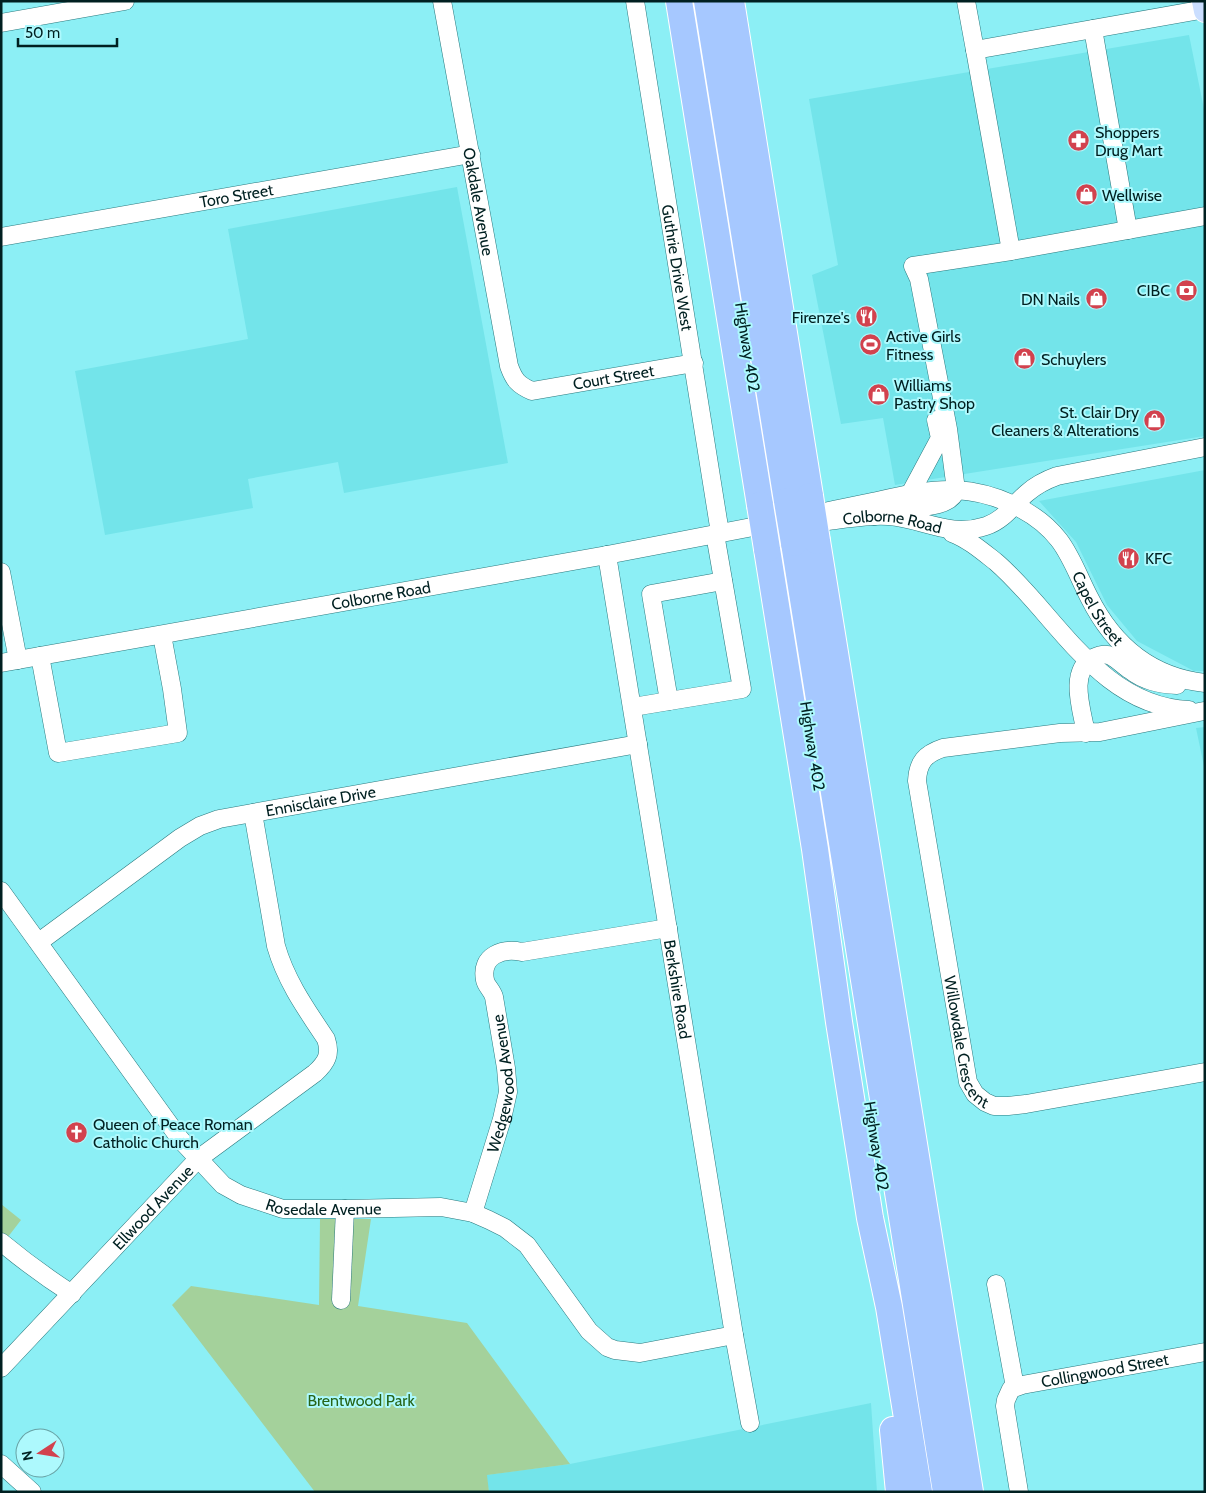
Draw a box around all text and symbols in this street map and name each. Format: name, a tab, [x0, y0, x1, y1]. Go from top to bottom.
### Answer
scale bar	[18, 15, 116, 47]
text: 50 m	[25, 24, 60, 42]
place label: Shoppers Drug Mart	[1095, 123, 1163, 160]
pharmacy icon: Shoppers Drug Mart	[1067, 129, 1091, 153]
street label: Oakdale Avenue	[459, 146, 498, 257]
street label: Toro Street	[198, 180, 275, 212]
shop icon: Wellwise	[1074, 183, 1098, 207]
place label: Wellwise	[1102, 186, 1162, 205]
street label: Guthrie Drive West	[658, 203, 697, 333]
bank icon: CIBC	[1174, 278, 1198, 302]
place label: CIBC	[1137, 281, 1170, 300]
shop icon: DN Nails	[1084, 287, 1108, 311]
place label: DN Nails	[1021, 290, 1080, 309]
street label: Highway 402	[731, 301, 764, 393]
restaurant icon: Firenze's	[854, 305, 878, 329]
place label: Firenze's	[792, 308, 850, 327]
place label: Active Girls Fitness	[886, 327, 961, 364]
sports icon: Active Girls Fitness	[858, 333, 882, 357]
shop icon: Schuylers	[1013, 347, 1037, 371]
place label: Schuylers	[1041, 350, 1107, 369]
street label: Court Street	[571, 361, 656, 394]
place label: Williams Pastry Shop	[894, 376, 975, 413]
shop icon: Williams Pastry Shop	[866, 382, 890, 406]
place label: St. Clair Dry Cleaners & Alterations	[991, 403, 1139, 440]
shop icon: St. Clair Dry Cleaners & Alterations	[1143, 409, 1167, 433]
street label: Colborne Road	[841, 506, 944, 537]
restaurant icon: KFC	[1117, 546, 1141, 570]
place label: KFC	[1145, 549, 1172, 568]
street label: Capel Street	[1068, 568, 1128, 650]
street label: Colborne Road	[330, 578, 432, 614]
street label: Highway 402	[796, 700, 829, 792]
street label: Ennisclaire Drive	[264, 782, 377, 820]
street label: Berkshire Road	[660, 938, 695, 1040]
street label: Willowdale Crescent	[940, 974, 992, 1113]
street label: Wedgewood Avenue	[483, 1013, 518, 1155]
street label: Highway 402	[860, 1100, 893, 1192]
place label: Queen of Peace Roman Catholic Church	[93, 1115, 253, 1152]
church icon: Queen of Peace Roman Catholic Church	[65, 1121, 89, 1145]
street label: Ellwood Avenue	[109, 1161, 197, 1254]
street label: Rosedale Avenue	[263, 1195, 381, 1219]
street label: Collingwood Street	[1039, 1350, 1171, 1391]
park label: Brentwood Park	[307, 1391, 415, 1410]
north arrow	[15, 1428, 65, 1478]
text: N	[17, 1449, 37, 1462]

